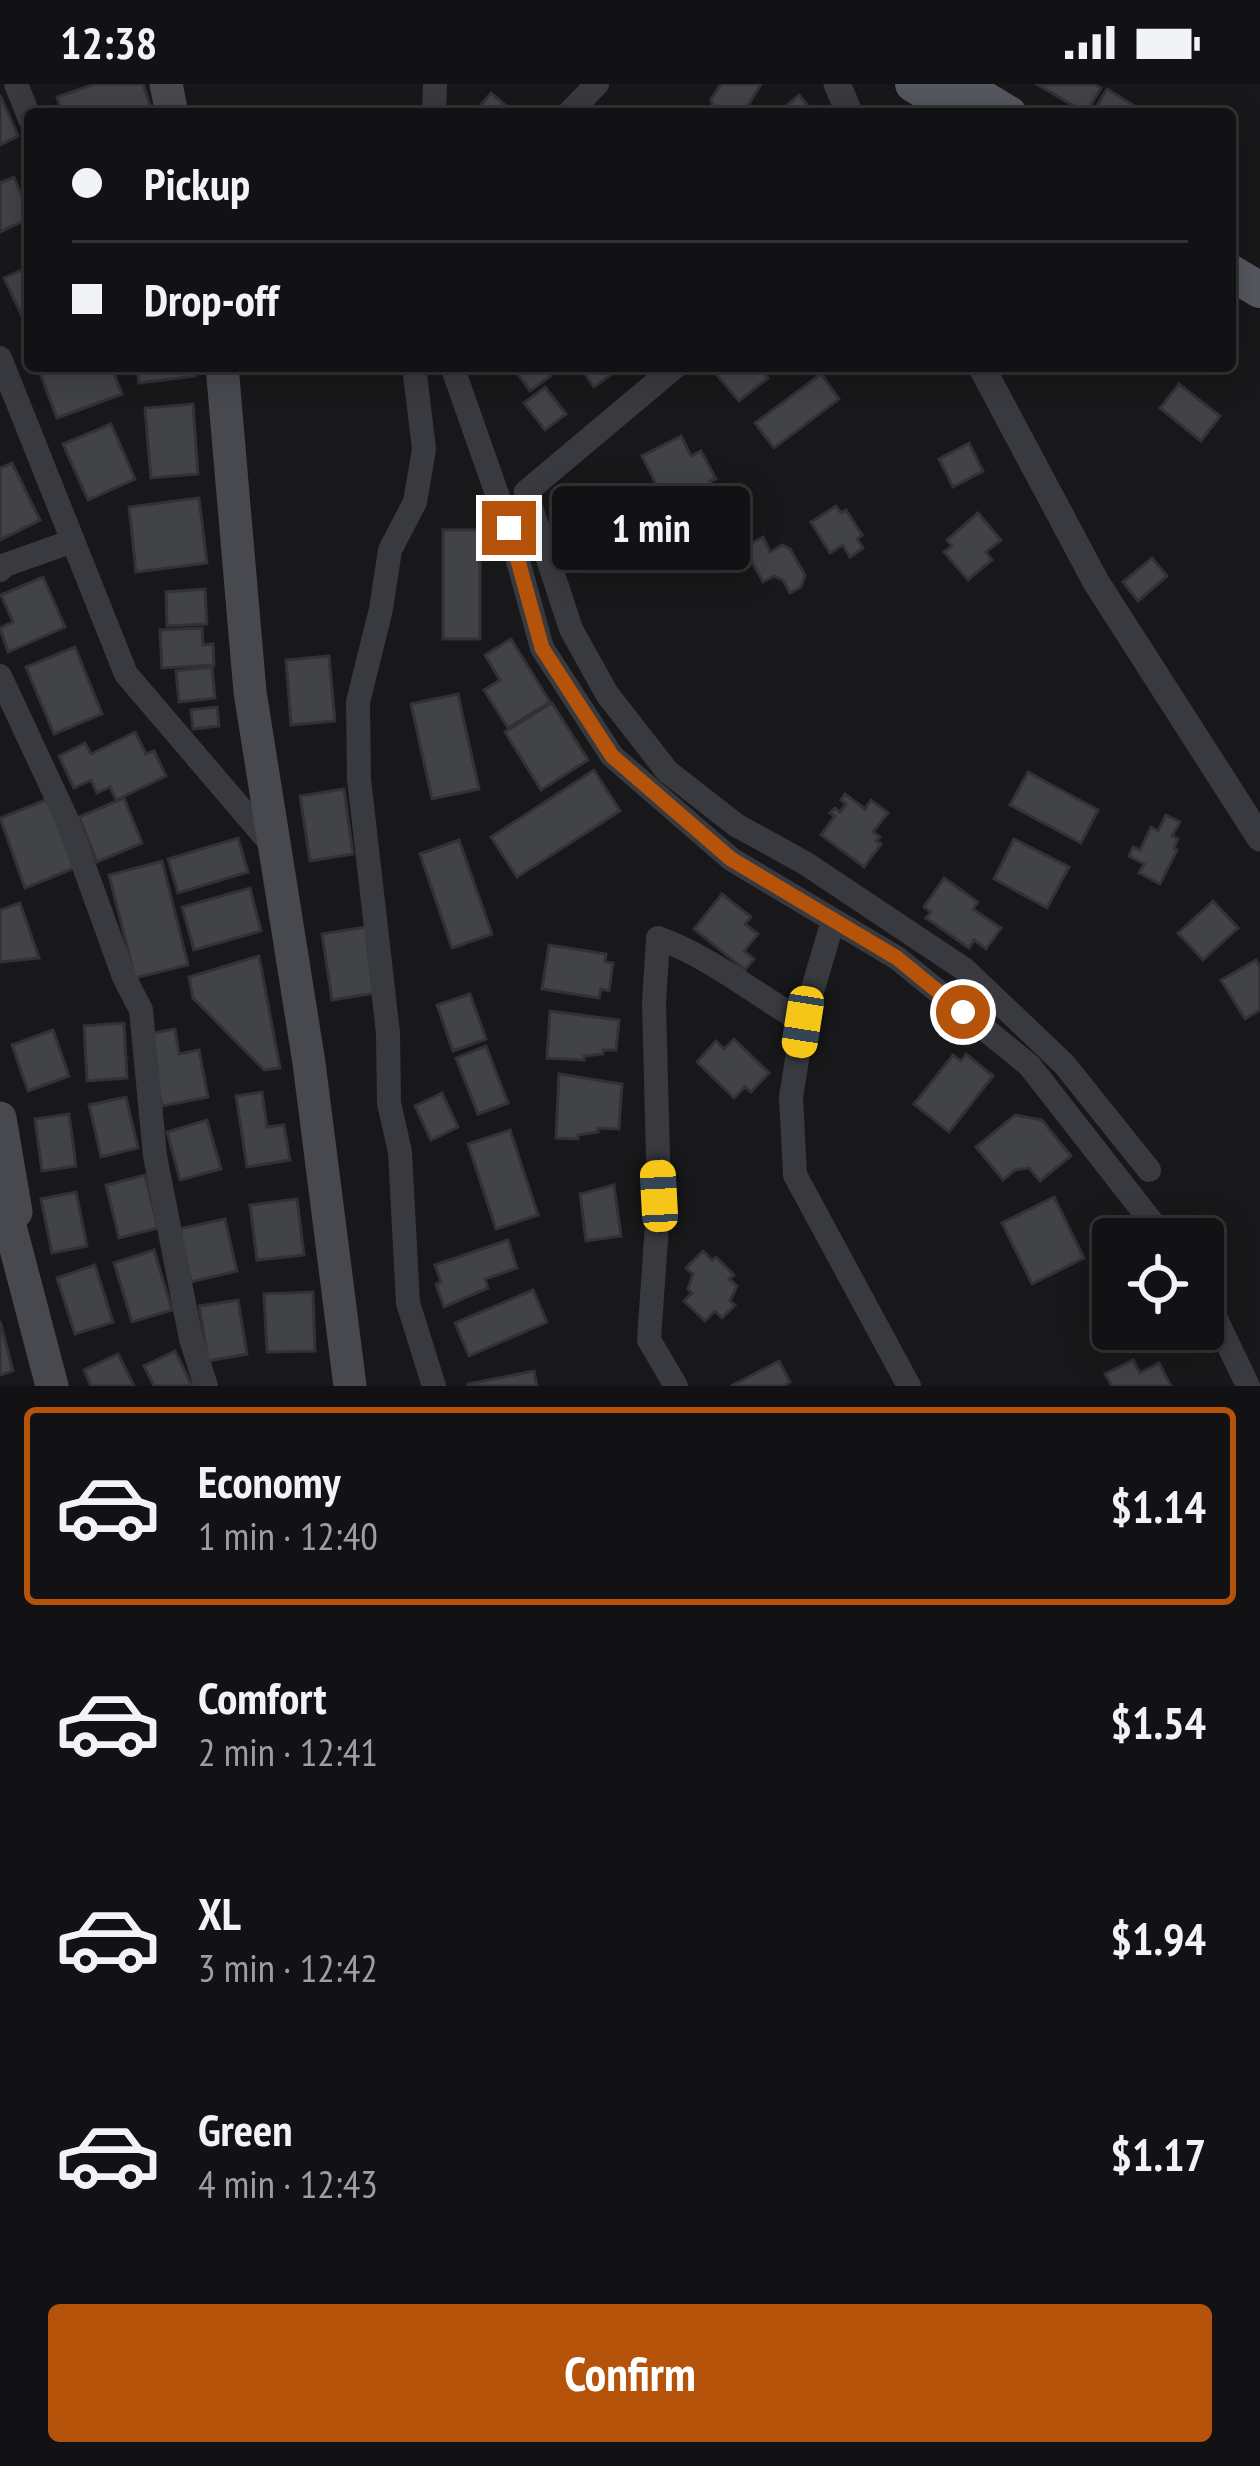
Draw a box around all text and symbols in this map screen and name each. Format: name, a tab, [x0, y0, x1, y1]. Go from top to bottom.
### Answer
text: 12:38	[60, 13, 157, 71]
text: Pickup	[144, 154, 250, 212]
text: Drop-off	[144, 270, 278, 328]
callout: 1 min	[551, 486, 749, 570]
route end	[482, 501, 536, 555]
text: 1 min	[612, 502, 690, 553]
car	[780, 984, 826, 1060]
route start	[936, 985, 990, 1039]
car	[639, 1159, 679, 1233]
map controls	[1092, 1218, 1224, 1350]
button: locate	[1092, 1218, 1224, 1350]
icon: car	[54, 1452, 162, 1560]
text: Economy	[198, 1452, 341, 1510]
text: $1.14	[1110, 1477, 1206, 1535]
text: 1 min · 12:40	[198, 1510, 378, 1561]
icon: car	[54, 1668, 162, 1776]
text: Comfort	[198, 1668, 327, 1726]
text: $1.54	[1110, 1693, 1206, 1751]
text: 2 min · 12:41	[198, 1726, 378, 1777]
icon: car	[54, 1884, 162, 1992]
text: XL	[198, 1884, 241, 1942]
text: $1.94	[1110, 1909, 1206, 1967]
text: 3 min · 12:42	[198, 1942, 378, 1993]
icon: car	[54, 2100, 162, 2208]
text: Green	[198, 2100, 293, 2158]
text: $1.17	[1110, 2125, 1206, 2183]
text: 4 min · 12:43	[198, 2158, 378, 2209]
button: Confirm	[48, 2304, 1212, 2442]

